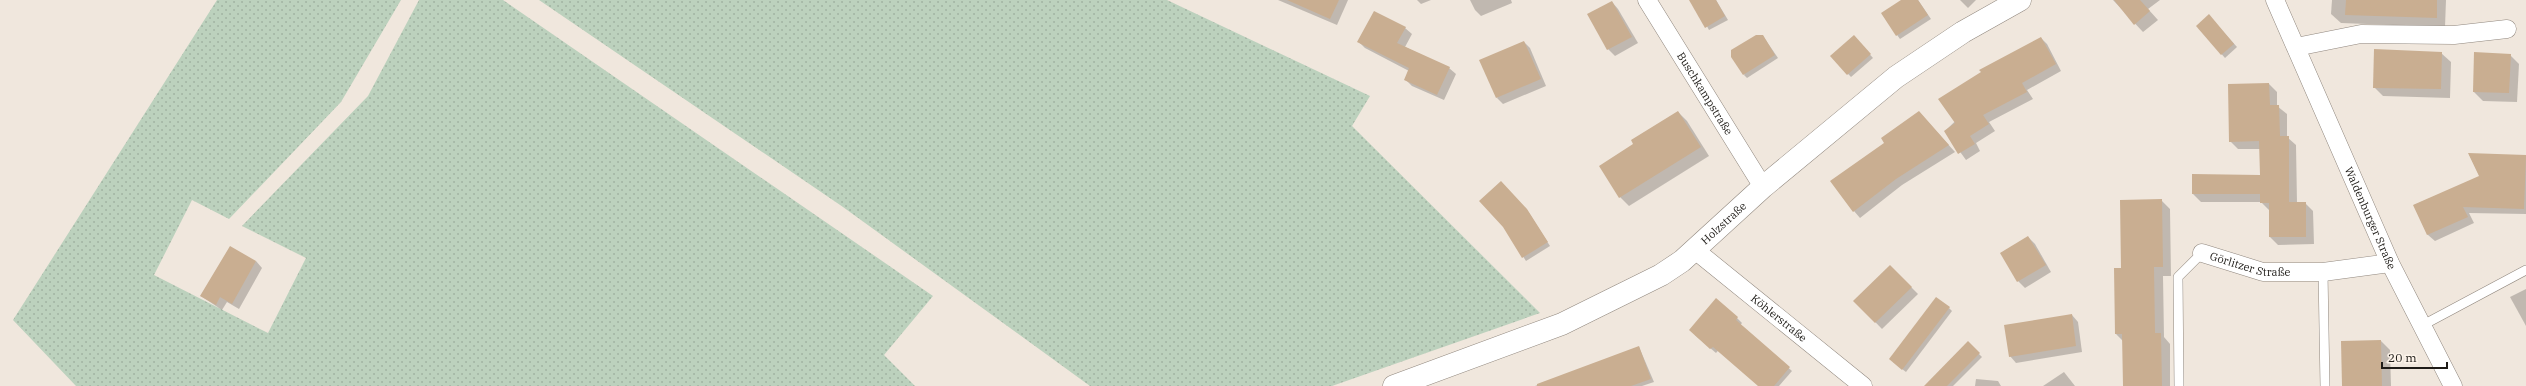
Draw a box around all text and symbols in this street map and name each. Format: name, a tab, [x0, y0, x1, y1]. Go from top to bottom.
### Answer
street label: Buschkampstraße	[1674, 50, 1736, 137]
street label: Waldenburger Straße	[2342, 165, 2399, 272]
street label: Holzstraße	[1698, 199, 1749, 247]
street label: Görlitzer Straße	[2208, 249, 2291, 279]
street label: Köhlerstraße	[1748, 291, 1810, 345]
scale bar	[2382, 344, 2447, 370]
text: 20 m	[2388, 350, 2417, 365]

